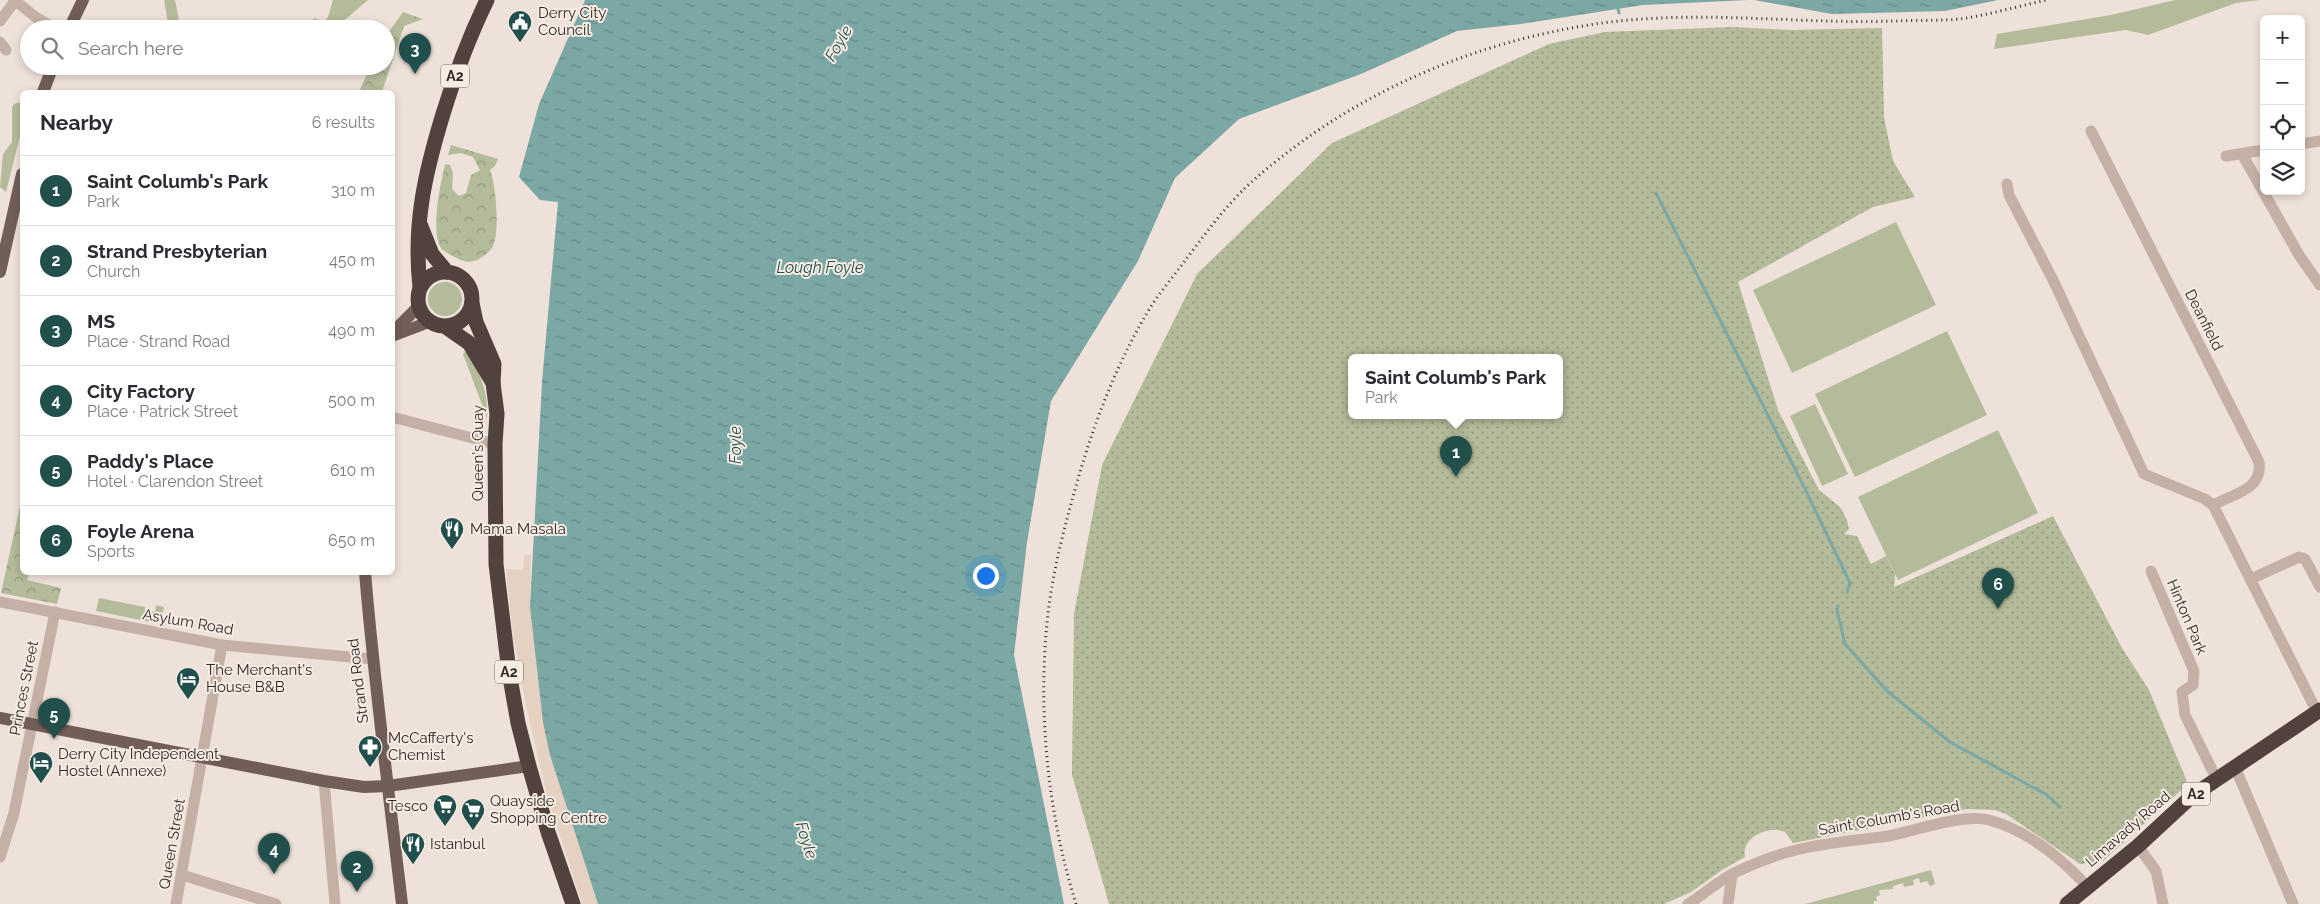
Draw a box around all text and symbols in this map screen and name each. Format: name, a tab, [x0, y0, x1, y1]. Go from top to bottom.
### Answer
place label: Derry City Council	[538, 4, 606, 39]
public building icon: Derry City Council	[507, 9, 533, 43]
map controls	[2260, 15, 2305, 195]
button: +	[2260, 15, 2305, 60]
search box	[20, 20, 395, 75]
water label: Foyle	[821, 22, 856, 64]
pin: 3	[399, 33, 431, 74]
icon: search	[38, 34, 66, 62]
text: Search here	[78, 37, 184, 59]
button: −	[2260, 60, 2305, 105]
road number: A2	[441, 64, 469, 88]
button: locate	[2260, 105, 2305, 150]
text: Nearby	[40, 110, 113, 135]
text: 6 results	[312, 113, 375, 132]
button: layers	[2260, 150, 2305, 195]
text: Saint Columb's Park	[87, 170, 268, 192]
text: 1	[52, 181, 60, 200]
text: 310 m	[331, 181, 375, 200]
text: Park	[87, 192, 120, 211]
text: Strand Presbyterian	[87, 240, 267, 262]
text: 2	[51, 251, 61, 270]
text: 450 m	[329, 251, 375, 270]
water label: Lough Foyle	[776, 258, 864, 277]
text: Church	[87, 262, 140, 281]
street label: Deanfield	[2181, 286, 2227, 354]
text: MS	[87, 310, 115, 332]
text: 3	[52, 321, 60, 340]
text: 490 m	[328, 321, 375, 340]
text: Place · Strand Road	[87, 332, 230, 351]
popup	[1348, 354, 1563, 419]
text: Saint Columb's Park	[1365, 366, 1546, 388]
text: City Factory	[87, 380, 195, 402]
text: Park	[1365, 388, 1398, 407]
text: 4	[51, 391, 61, 410]
text: 500 m	[328, 391, 375, 410]
text: Place · Patrick Street	[87, 402, 238, 421]
street label: Queen's Quay	[469, 405, 487, 501]
water label: Foyle	[726, 426, 745, 464]
pin: 1	[1440, 436, 1472, 477]
text: Paddy's Place	[87, 450, 214, 472]
text: 5	[52, 461, 60, 480]
text: 610 m	[330, 461, 375, 480]
text: Hotel · Clarendon Street	[87, 472, 263, 491]
restaurant icon: Mama Masala	[439, 516, 465, 550]
text: Foyle Arena	[87, 520, 194, 542]
place label: Mama Masala	[470, 520, 566, 538]
text: 6	[51, 531, 61, 550]
text: 650 m	[328, 531, 375, 550]
text: Sports	[87, 542, 135, 561]
your location	[973, 563, 999, 589]
pin: 6	[1982, 568, 2014, 609]
street label: Hinton Park	[2163, 577, 2211, 657]
street label: Asylum Road	[141, 605, 235, 639]
street label: Strand Road	[344, 638, 372, 724]
street label: Princes Street	[6, 639, 42, 737]
road number: A2	[495, 660, 523, 684]
place label: The Merchant's House B&B	[206, 661, 312, 696]
hotel icon: The Merchant's House B&B	[175, 666, 201, 700]
pin: 5	[38, 698, 70, 739]
place label: McCafferty's Chemist	[388, 729, 473, 764]
pharmacy icon: McCafferty's Chemist	[357, 734, 383, 768]
place label: Derry City Independent Hostel (Annexe)	[58, 745, 219, 780]
hotel icon: Derry City Independent Hostel (Annexe)	[28, 750, 54, 784]
road number: A2	[2182, 782, 2210, 806]
street label: Limavady Road	[2082, 787, 2174, 871]
place label: Quayside Shopping Centre	[490, 792, 607, 827]
supermarket icon: Tesco	[432, 793, 458, 827]
street label: Queen Street	[155, 797, 189, 891]
place label: Tesco	[387, 797, 428, 815]
supermarket icon: Quayside Shopping Centre	[460, 797, 486, 831]
street label: Saint Columb's Road	[1817, 797, 1961, 839]
water label: Foyle	[792, 819, 822, 862]
restaurant icon: Istanbul	[400, 831, 426, 865]
pin: 4	[258, 833, 290, 874]
place label: Istanbul	[430, 835, 486, 853]
pin: 2	[341, 851, 373, 892]

